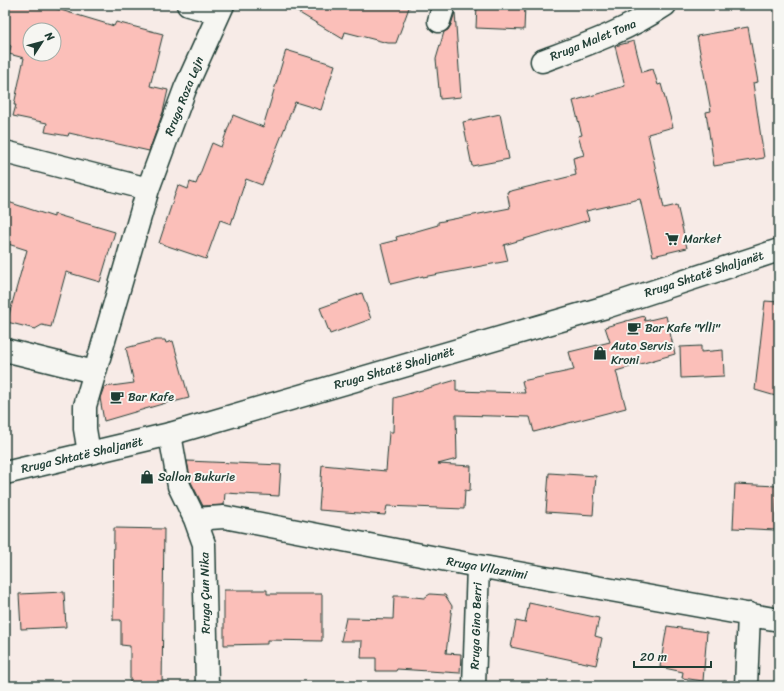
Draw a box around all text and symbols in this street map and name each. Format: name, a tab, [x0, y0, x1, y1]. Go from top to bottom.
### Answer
street label: Rruga Malet Tona	[546, 13, 640, 67]
north arrow	[22, 22, 62, 62]
text: N	[39, 27, 60, 45]
street label: Rruga Roza Lejn	[158, 52, 210, 139]
place label: Market	[683, 228, 722, 250]
supermarket icon: Market	[664, 231, 680, 247]
street label: Rruga Shtatë Shaljanët	[641, 244, 767, 304]
place label: Bar Kafe "Ylli"	[645, 317, 721, 339]
cafe icon: Bar Kafe "Ylli"	[626, 320, 642, 336]
place label: Auto Servis Kroni	[610, 335, 673, 371]
street label: Rruga Shtatë Shaljanët	[331, 340, 457, 396]
shop icon: Auto Servis Kroni	[592, 345, 608, 361]
place label: Bar Kafe	[128, 386, 174, 408]
cafe icon: Bar Kafe	[109, 389, 125, 405]
street label: Rruga Shtatë Shaljanët	[19, 430, 145, 480]
place label: Sallon Bukurie	[158, 466, 235, 488]
shop icon: Sallon Bukurie	[139, 469, 155, 485]
street label: Rruga Vllaznimi	[445, 550, 530, 586]
street label: Rruga Çun Nika	[193, 551, 217, 634]
street label: Rruga Gino Berri	[463, 581, 489, 670]
scale bar	[634, 643, 711, 669]
text: 20 m	[640, 646, 667, 668]

